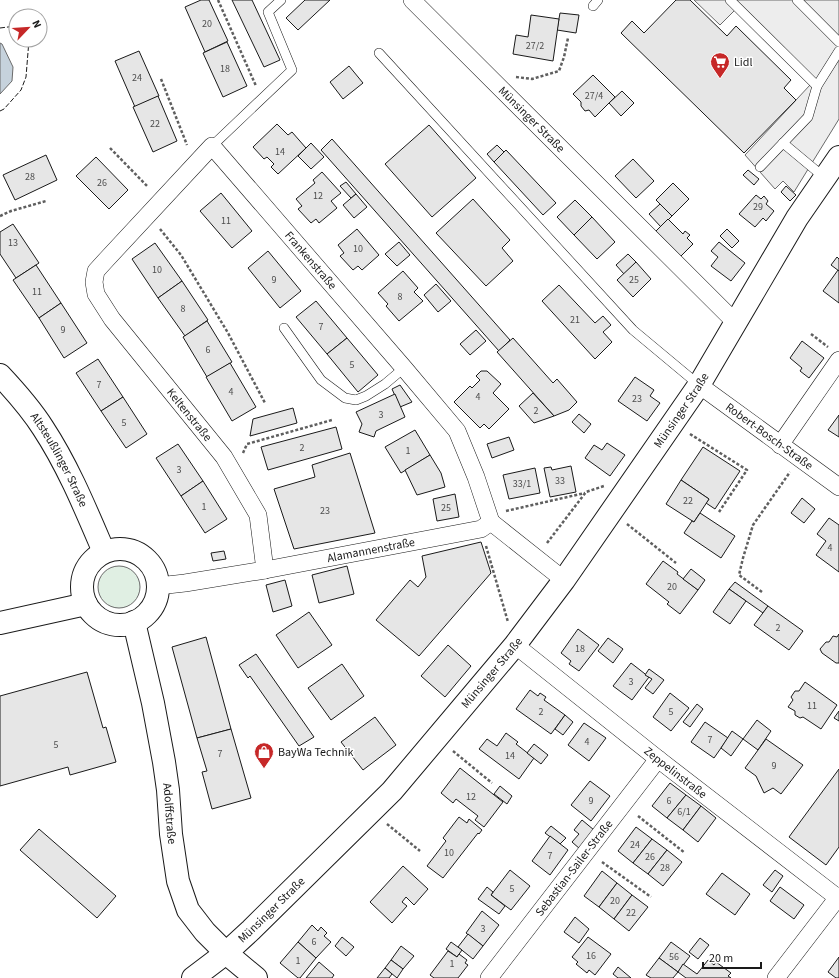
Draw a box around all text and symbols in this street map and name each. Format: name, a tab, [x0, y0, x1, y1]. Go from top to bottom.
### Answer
north arrow	[8, 8, 48, 48]
text: N	[28, 17, 45, 30]
house number: 20	[202, 17, 212, 31]
house number: 27/2	[526, 39, 544, 53]
supermarket icon: Lidl	[709, 51, 731, 79]
place label: Lidl	[734, 54, 753, 71]
house number: 18	[220, 62, 230, 76]
house number: 24	[132, 71, 142, 85]
street label: Münsinger Straße	[495, 82, 569, 156]
house number: 27/4	[585, 89, 603, 103]
house number: 22	[150, 117, 160, 131]
house number: 14	[275, 145, 285, 159]
house number: 28	[25, 170, 35, 184]
house number: 26	[97, 176, 107, 190]
house number: 12	[313, 189, 323, 203]
house number: 29	[753, 200, 763, 214]
house number: 11	[221, 214, 231, 228]
street label: Frankenstraße	[281, 227, 341, 293]
house number: 13	[8, 236, 18, 250]
house number: 10	[353, 242, 363, 256]
house number: 10	[152, 263, 162, 277]
house number: 9	[272, 273, 277, 287]
house number: 25	[629, 273, 639, 287]
house number: 11	[32, 285, 42, 299]
house number: 8	[398, 290, 403, 304]
house number: 8	[181, 302, 186, 316]
house number: 21	[570, 313, 580, 327]
house number: 7	[319, 320, 324, 334]
house number: 9	[61, 323, 66, 337]
house number: 6	[206, 343, 211, 357]
house number: 5	[350, 358, 355, 372]
street label: Münsinger Straße	[649, 369, 713, 451]
house number: 7	[97, 378, 102, 392]
street label: Keltenstraße	[162, 385, 216, 445]
house number: 4	[229, 385, 234, 399]
house number: 4	[476, 390, 481, 404]
house number: 23	[632, 392, 642, 406]
street label: Robert-Bosch-Straße	[722, 399, 817, 474]
house number: 2	[534, 404, 539, 418]
house number: 3	[379, 408, 384, 422]
street label: Altsteußlinger Straße	[26, 409, 92, 510]
house number: 5	[122, 416, 127, 430]
house number: 2	[300, 441, 305, 455]
house number: 1	[406, 444, 411, 458]
house number: 3	[177, 463, 182, 477]
house number: 33	[555, 474, 565, 488]
house number: 33/1	[513, 477, 531, 491]
house number: 22	[683, 494, 693, 508]
house number: 1	[202, 500, 207, 514]
house number: 25	[441, 501, 451, 515]
house number: 23	[320, 504, 330, 518]
street label: Alamannenstraße	[326, 533, 416, 567]
house number: 4	[828, 541, 833, 555]
house number: 20	[667, 580, 677, 594]
house number: 2	[776, 621, 781, 635]
street label: Münsinger Straße	[457, 634, 526, 712]
house number: 18	[575, 642, 585, 656]
house number: 3	[629, 675, 634, 689]
house number: 11	[807, 699, 817, 713]
house number: 2	[539, 705, 544, 719]
house number: 5	[669, 705, 674, 719]
house number: 7	[708, 733, 713, 747]
house number: 4	[585, 735, 590, 749]
house number: 5	[54, 738, 59, 752]
shop icon: BayWa Technik	[253, 741, 275, 769]
street label: Zeppelinstraße	[640, 743, 711, 802]
place label: BayWa Technik	[278, 744, 353, 761]
house number: 7	[218, 747, 223, 761]
house number: 14	[505, 749, 515, 763]
house number: 9	[772, 759, 777, 773]
street label: Adolffstraße	[159, 782, 181, 845]
house number: 12	[466, 790, 476, 804]
house number: 9	[589, 794, 594, 808]
house number: 6	[667, 794, 672, 808]
house number: 6/1	[677, 805, 691, 819]
street label: Sebastian-Sailer-Straße	[531, 816, 617, 920]
house number: 24	[630, 838, 640, 852]
house number: 10	[444, 846, 454, 860]
house number: 7	[548, 849, 553, 863]
house number: 26	[645, 850, 655, 864]
house number: 28	[660, 861, 670, 875]
street label: Münsinger Straße	[234, 873, 309, 947]
house number: 5	[510, 882, 515, 896]
house number: 20	[610, 894, 620, 908]
house number: 22	[626, 906, 636, 920]
house number: 3	[481, 922, 486, 936]
house number: 6	[312, 935, 317, 949]
scale bar	[703, 944, 761, 970]
house number: 16	[586, 949, 596, 963]
house number: 56	[669, 950, 679, 964]
text: 20 m	[709, 950, 733, 967]
house number: 1	[296, 954, 301, 968]
house number: 1	[450, 957, 455, 971]

